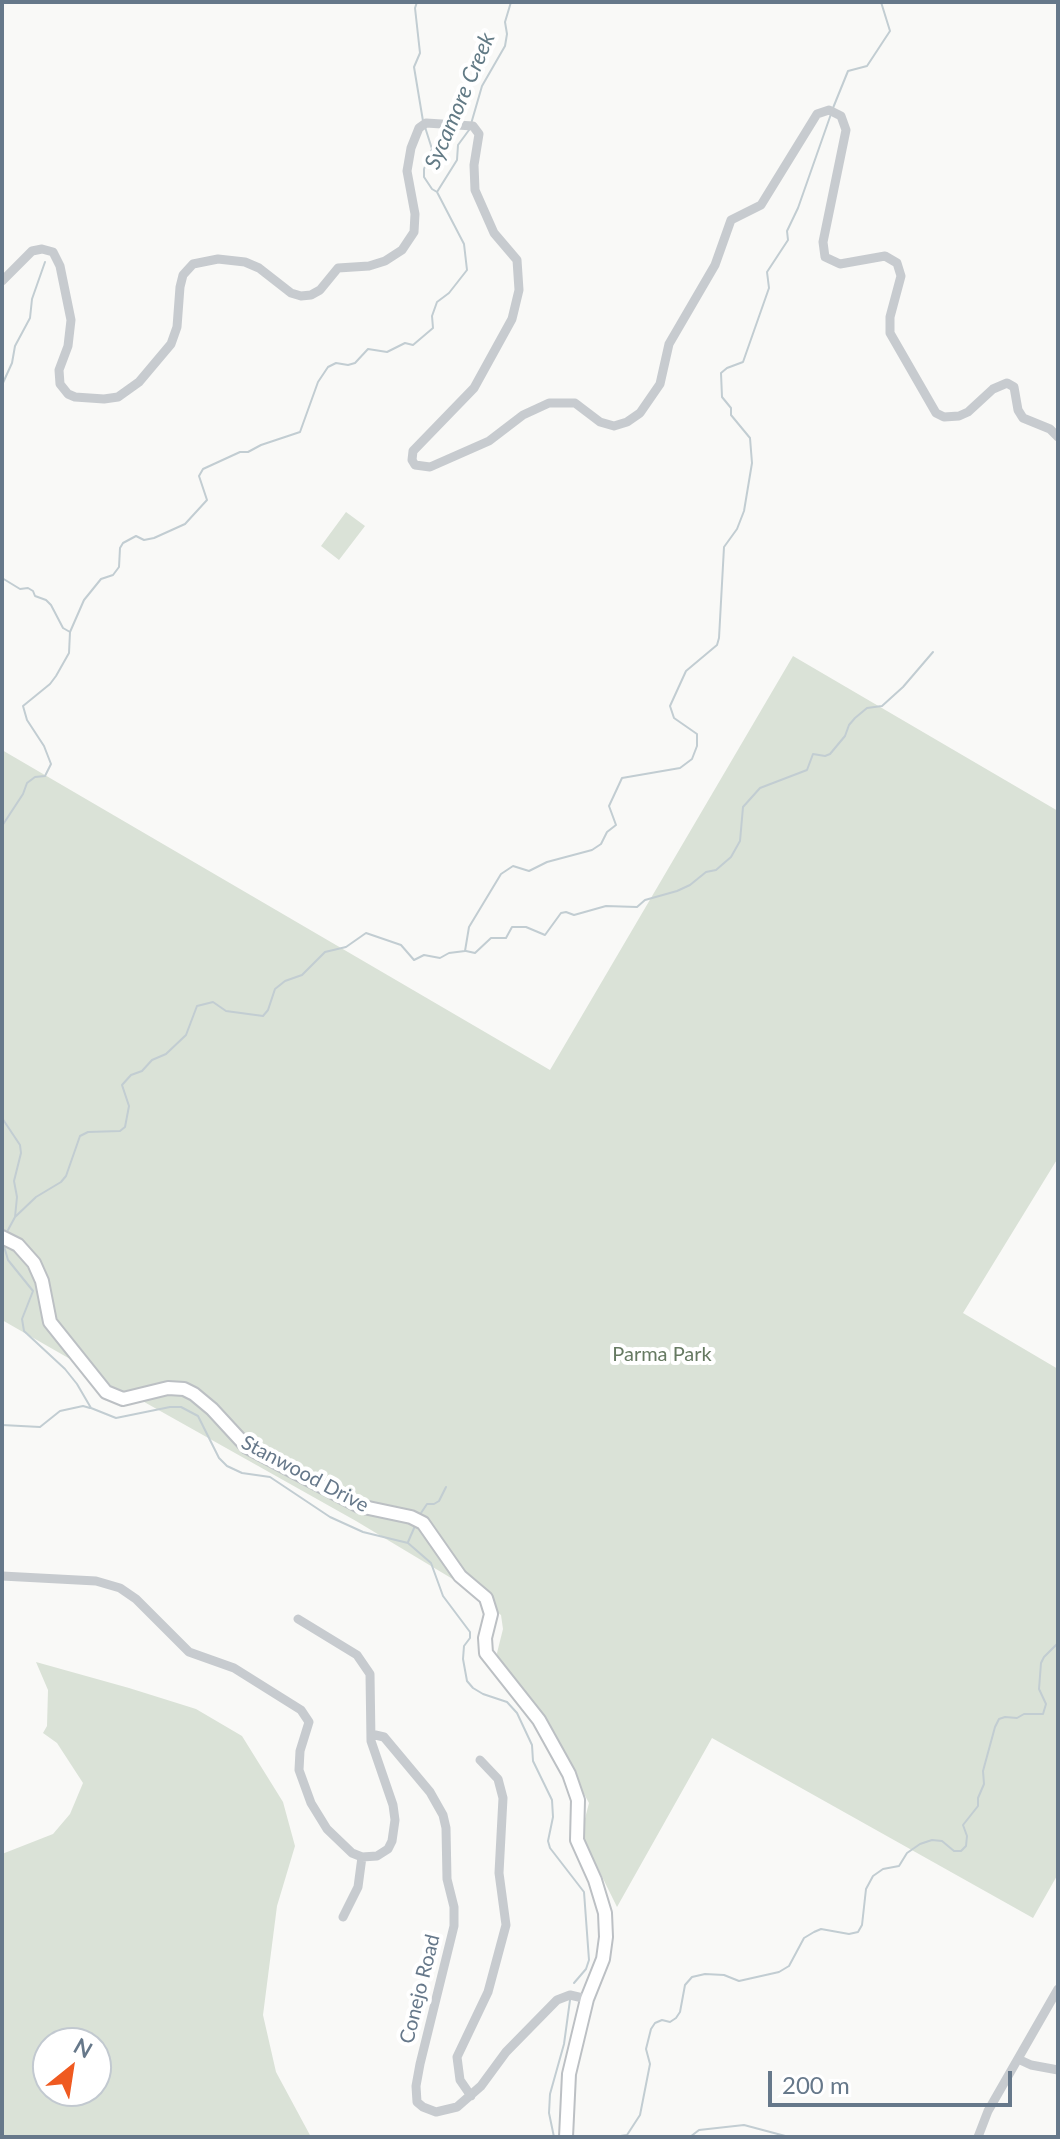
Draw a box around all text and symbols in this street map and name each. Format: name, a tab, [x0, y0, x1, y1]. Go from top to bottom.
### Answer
water label: Sycamore Creek	[419, 29, 501, 173]
park label: Parma Park	[612, 1343, 712, 1367]
street label: Stanwood Drive	[237, 1430, 373, 1518]
street label: Conejo Road	[395, 1932, 445, 2046]
north arrow	[32, 2027, 112, 2107]
text: N	[69, 2032, 97, 2063]
scale bar	[772, 2055, 1016, 2105]
text: 200 m	[782, 2070, 850, 2099]

